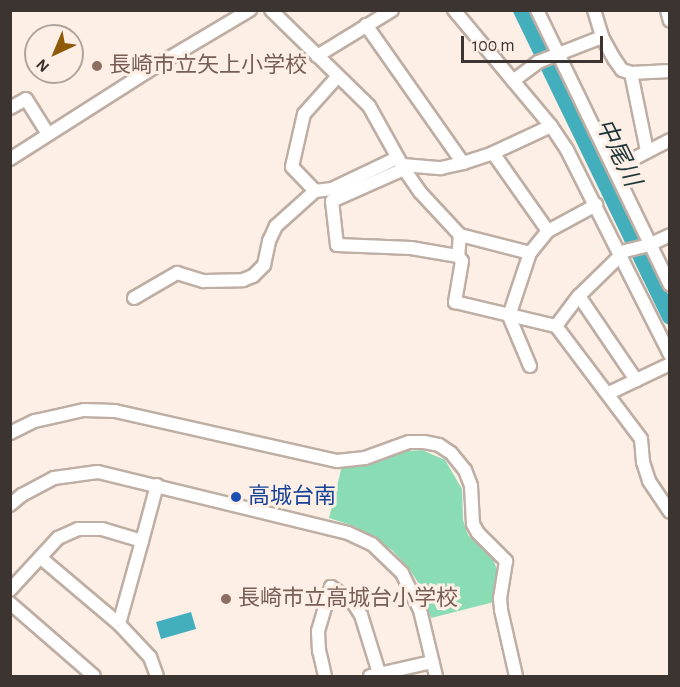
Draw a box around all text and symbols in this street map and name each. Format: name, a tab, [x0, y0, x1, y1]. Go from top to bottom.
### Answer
north arrow	[24, 24, 84, 84]
scale bar	[464, 24, 606, 62]
text: 100 m	[472, 37, 515, 55]
place label: 長崎市立矢上小学校	[109, 53, 307, 79]
text: N	[33, 56, 52, 75]
marker: 長崎市立矢上小学校	[90, 59, 104, 73]
water label: 中尾川	[588, 114, 646, 192]
place label: 高城台南	[248, 484, 336, 510]
marker: 高城台南	[229, 490, 243, 504]
place label: 長崎市立高城台小学校	[238, 586, 458, 612]
marker: 長崎市立高城台小学校	[219, 592, 233, 606]

